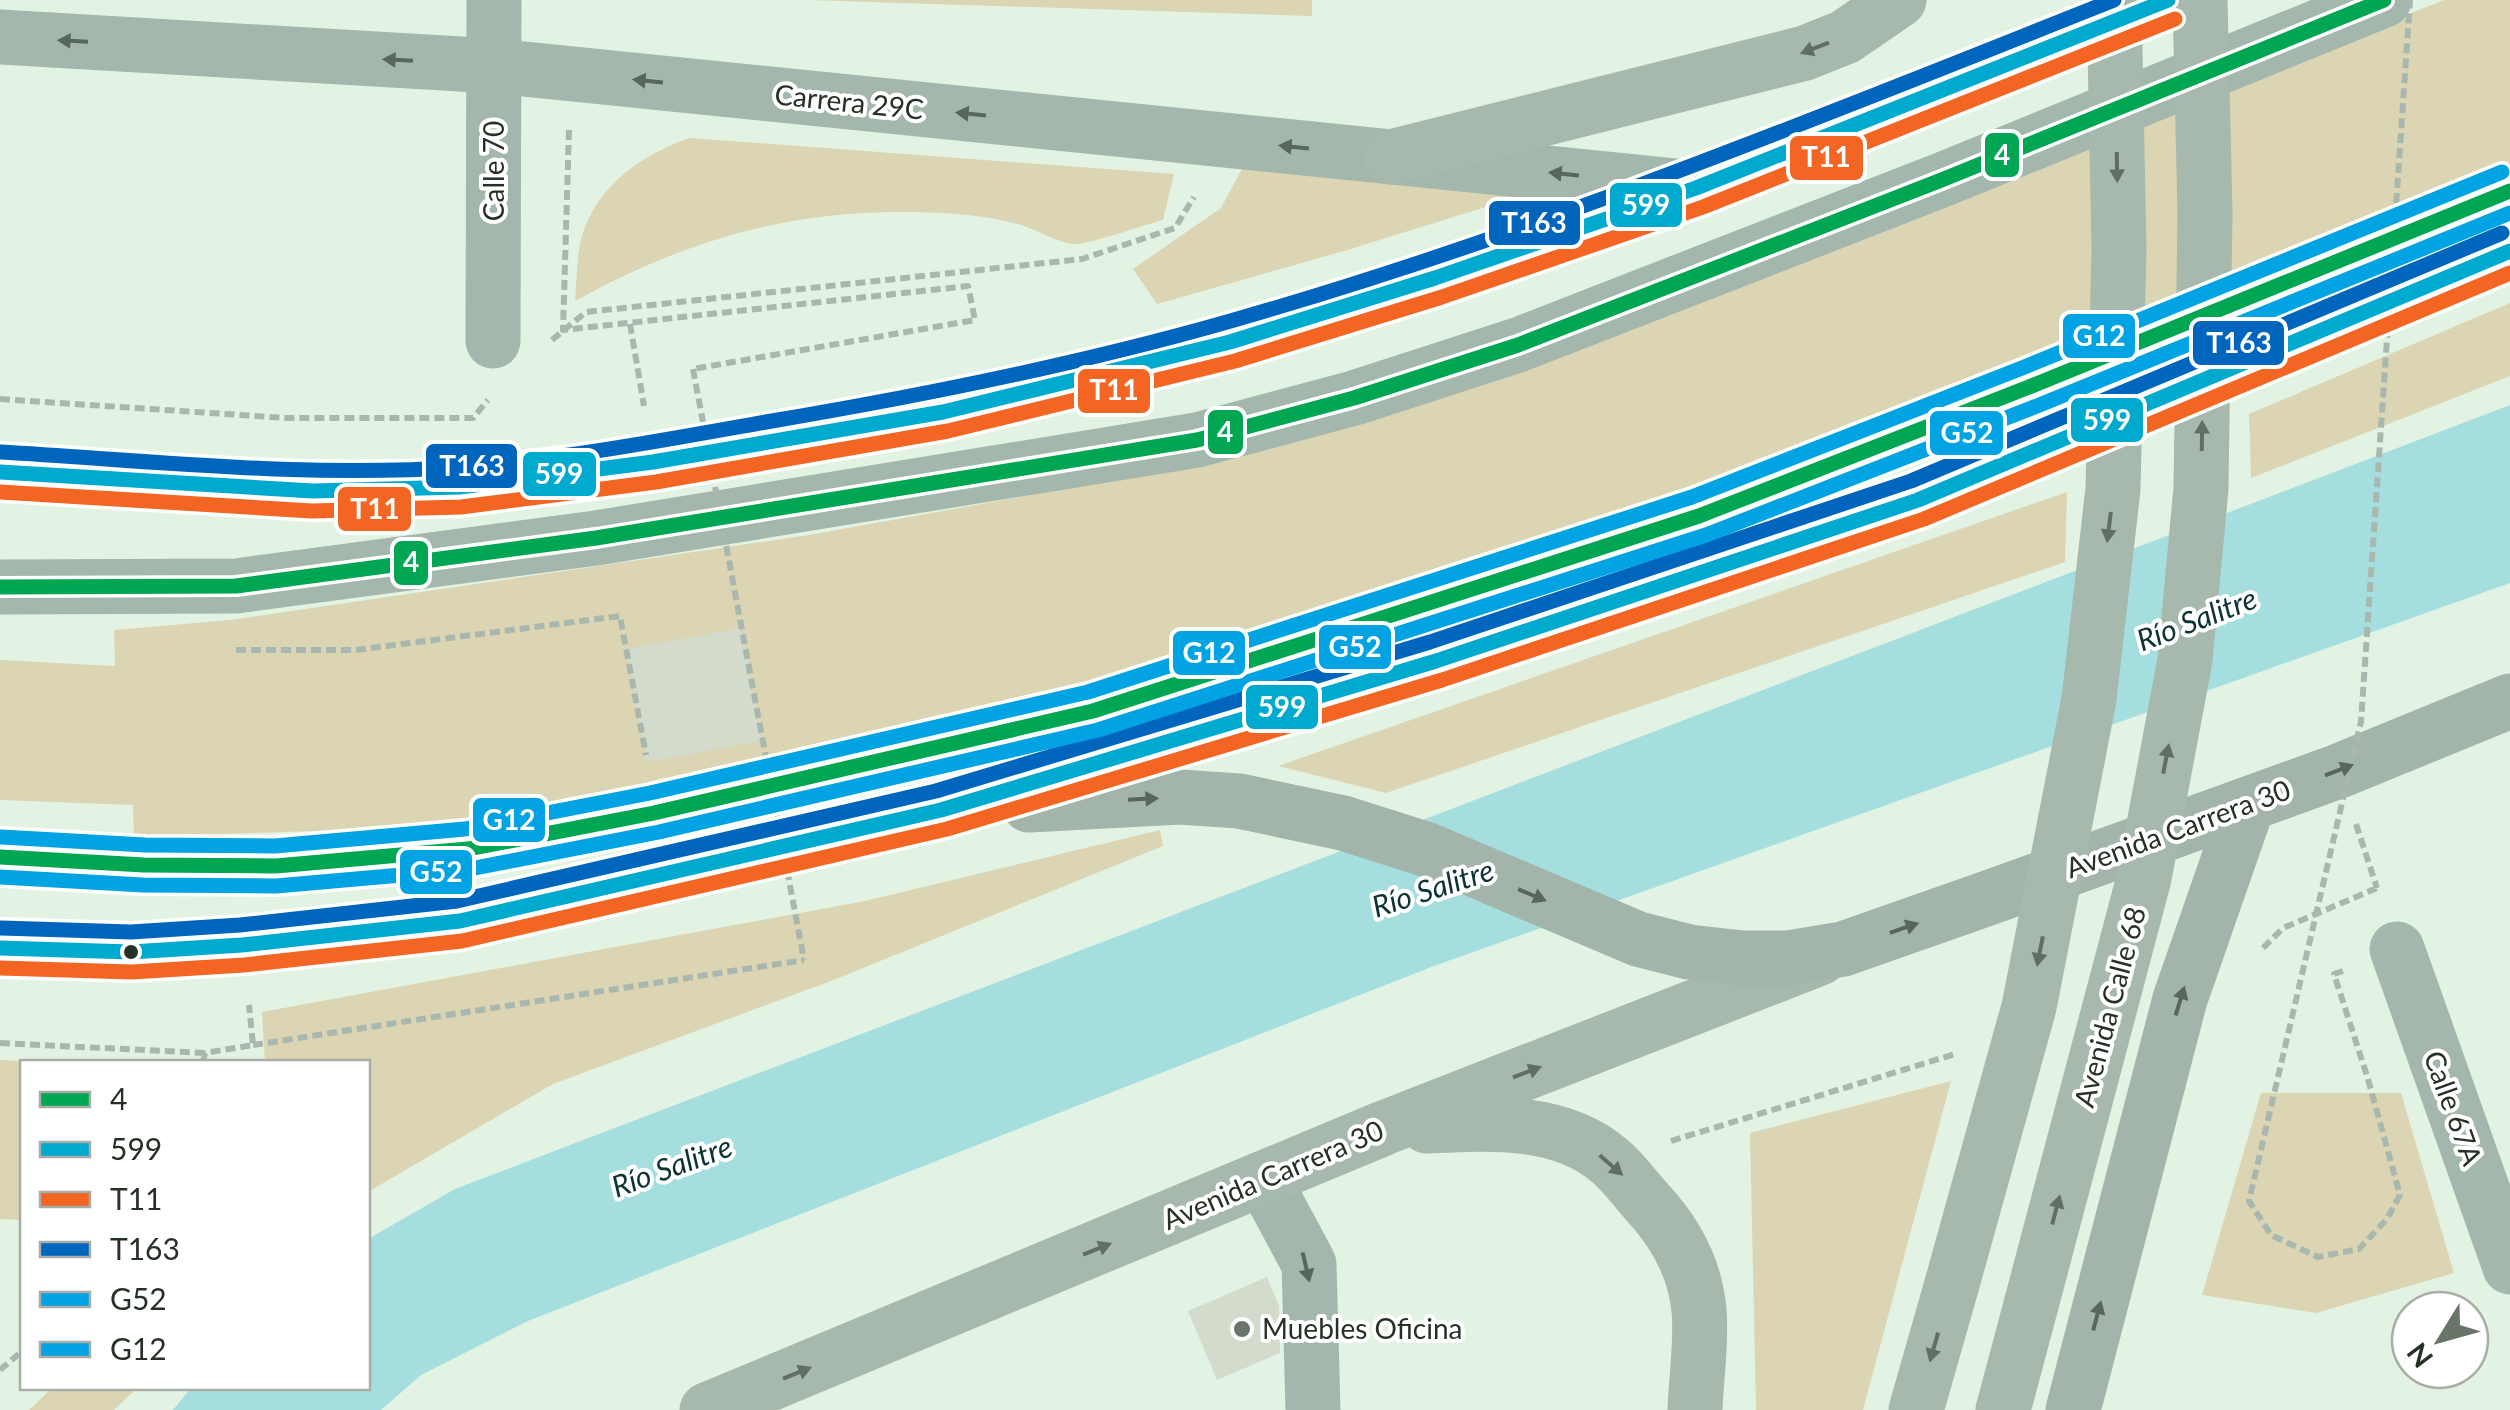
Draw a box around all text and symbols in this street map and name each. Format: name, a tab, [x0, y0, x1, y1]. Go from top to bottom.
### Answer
one-way arrow	[57, 33, 89, 49]
one-way arrow	[1800, 41, 1830, 57]
one-way arrow	[381, 52, 413, 68]
one-way arrow	[631, 73, 663, 89]
street label: Carrera 29C	[773, 76, 925, 126]
one-way arrow	[955, 106, 986, 122]
street label: Calle 70	[476, 121, 510, 221]
line badge: 4	[1983, 131, 2021, 179]
line badge: T11	[1788, 134, 1865, 182]
text: 4	[1994, 137, 2010, 171]
one-way arrow	[1278, 139, 1310, 155]
text: T11	[1801, 139, 1851, 173]
one-way arrow	[2110, 152, 2126, 184]
one-way arrow	[1547, 166, 1579, 182]
line badge: 599	[1608, 181, 1684, 229]
text: 599	[1622, 187, 1670, 221]
line badge: T163	[1487, 199, 1582, 247]
text: T163	[1501, 205, 1567, 239]
line badge: G12	[2061, 312, 2137, 360]
text: G12	[2073, 318, 2125, 352]
line badge: T163	[2191, 319, 2286, 367]
text: T163	[2206, 325, 2272, 359]
line badge: T11	[1076, 367, 1152, 415]
text: T11	[1089, 372, 1139, 406]
line badge: 599	[2069, 396, 2145, 444]
text: 599	[2083, 402, 2131, 436]
line badge: 4	[1206, 408, 1245, 456]
line badge: G52	[1928, 409, 2005, 457]
text: 4	[1217, 414, 1233, 448]
text: G52	[1941, 415, 1993, 449]
one-way arrow	[2194, 420, 2210, 452]
line badge: T163	[424, 442, 519, 490]
text: T163	[439, 448, 505, 482]
line badge: 599	[521, 450, 598, 498]
text: 599	[535, 456, 583, 490]
line badge: T11	[336, 485, 413, 533]
text: T11	[350, 491, 400, 525]
one-way arrow	[2101, 512, 2117, 543]
line badge: 4	[392, 539, 430, 587]
text: 4	[403, 544, 419, 578]
water label: Río Salitre	[2131, 579, 2261, 657]
line badge: G52	[1317, 623, 1393, 671]
line badge: G12	[1171, 629, 1247, 677]
text: G52	[1329, 629, 1381, 663]
text: G12	[1183, 635, 1235, 669]
line badge: 599	[1244, 683, 1320, 731]
text: 599	[1258, 689, 1306, 723]
one-way arrow	[2159, 743, 2174, 774]
one-way arrow	[2325, 762, 2355, 778]
street label: Avenida Carrera 30	[2061, 772, 2295, 884]
one-way arrow	[1128, 791, 1160, 807]
line badge: G12	[471, 796, 547, 844]
text: G12	[483, 802, 535, 836]
line badge: G52	[398, 848, 474, 896]
water label: Río Salitre	[1367, 851, 1498, 924]
text: G52	[410, 854, 462, 888]
one-way arrow	[1517, 887, 1547, 903]
street label: Avenida Calle 68	[2066, 903, 2152, 1111]
one-way arrow	[1890, 920, 1920, 935]
one-way arrow	[2032, 936, 2047, 967]
unlabelled marker	[121, 942, 141, 962]
one-way arrow	[2173, 986, 2188, 1016]
street label: Calle 67A	[2418, 1046, 2490, 1170]
legend	[20, 1060, 370, 1390]
one-way arrow	[1513, 1064, 1543, 1079]
text: 4	[110, 1080, 127, 1116]
street label: Avenida Carrera 30	[1157, 1112, 1388, 1236]
water label: Río Salitre	[606, 1127, 736, 1204]
text: 599	[110, 1130, 162, 1166]
one-way arrow	[1598, 1154, 1623, 1176]
text: T11	[110, 1180, 163, 1216]
one-way arrow	[2049, 1195, 2065, 1226]
text: T163	[110, 1230, 180, 1266]
one-way arrow	[1083, 1241, 1112, 1257]
one-way arrow	[1298, 1252, 1314, 1283]
text: G52	[110, 1280, 167, 1316]
north arrow	[2390, 1290, 2490, 1390]
one-way arrow	[2090, 1300, 2106, 1331]
place label: Muebles Oficina	[1262, 1311, 1462, 1345]
marker: Muebles Oficina	[1231, 1318, 1253, 1340]
text: G12	[110, 1330, 167, 1366]
one-way arrow	[1926, 1332, 1941, 1363]
text: N	[2399, 1337, 2439, 1374]
one-way arrow	[782, 1364, 812, 1380]

